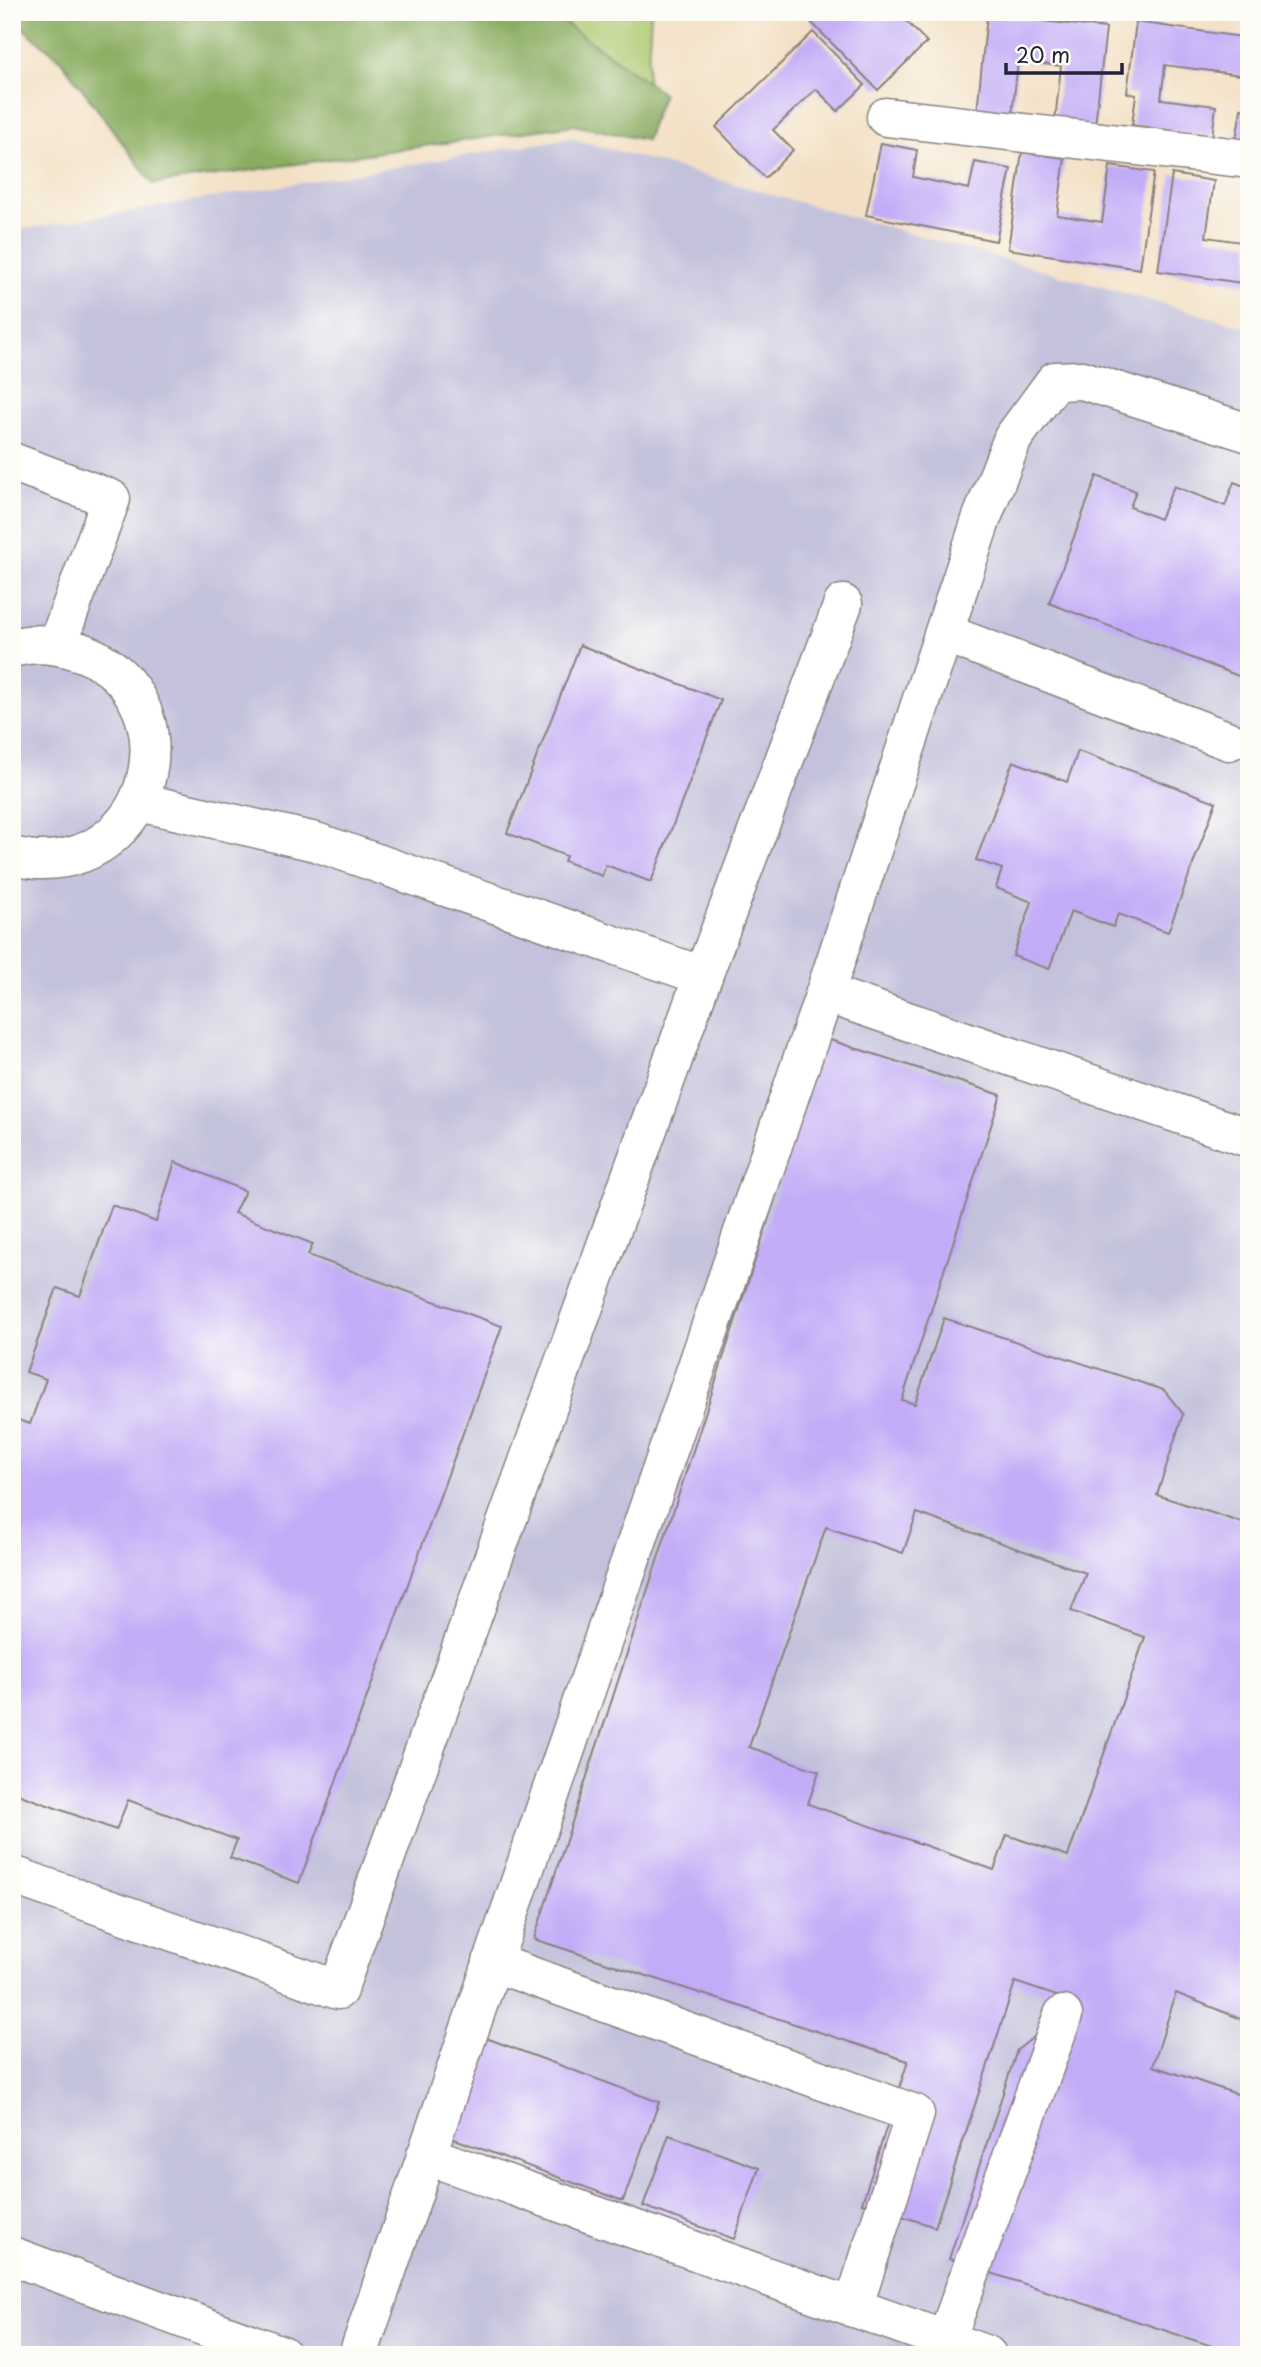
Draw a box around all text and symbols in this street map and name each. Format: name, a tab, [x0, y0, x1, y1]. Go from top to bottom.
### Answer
scale bar	[1006, 32, 1121, 76]
text: 20 m	[1016, 38, 1070, 70]

